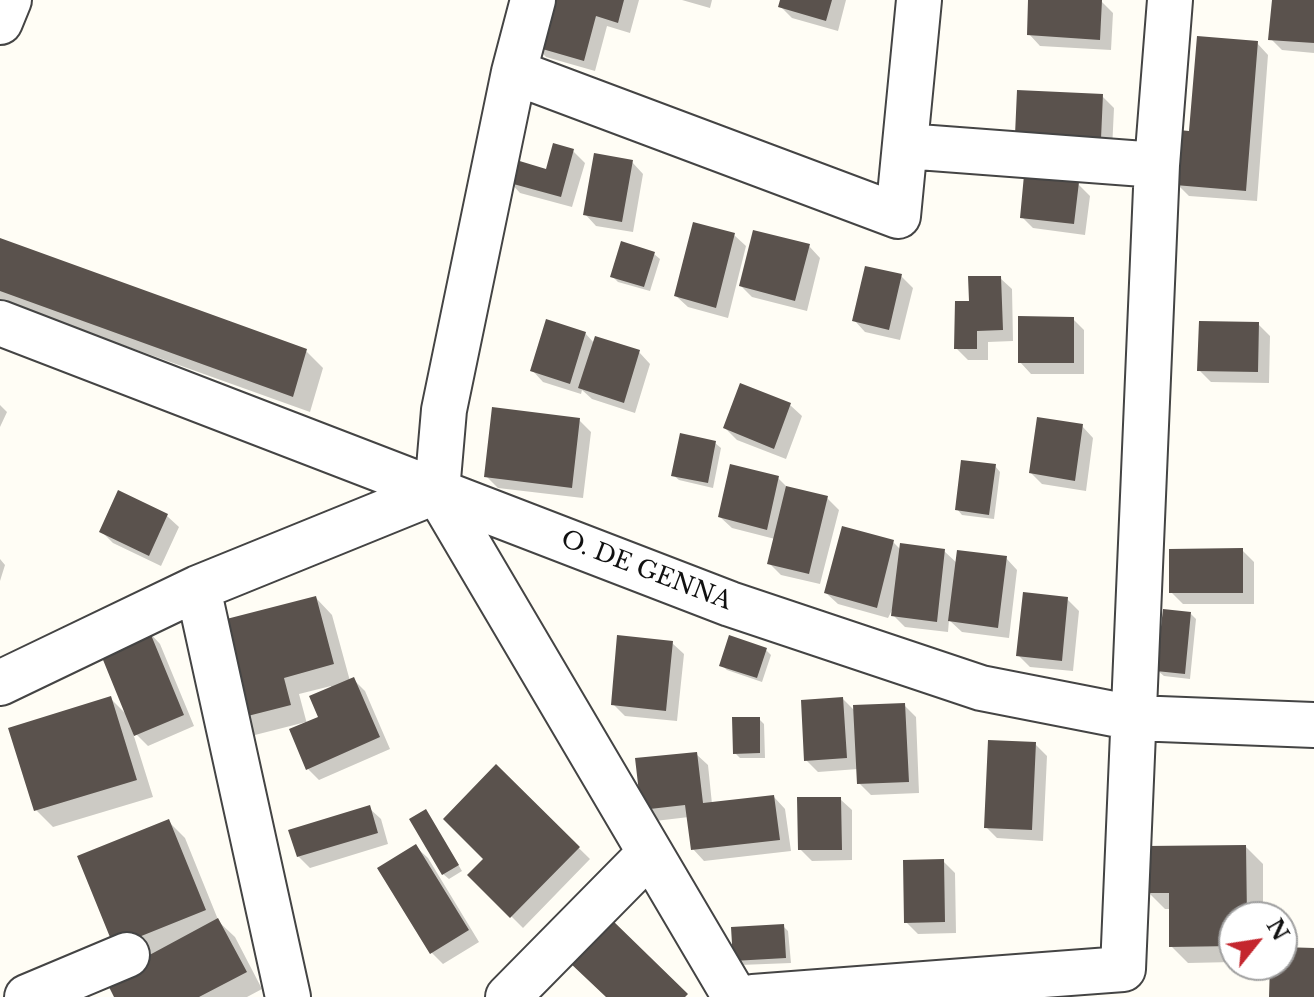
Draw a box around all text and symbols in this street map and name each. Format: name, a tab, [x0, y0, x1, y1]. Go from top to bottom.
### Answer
street label: O. DE GENNA	[557, 525, 735, 617]
north arrow	[1218, 901, 1298, 981]
text: N	[1261, 914, 1294, 945]

